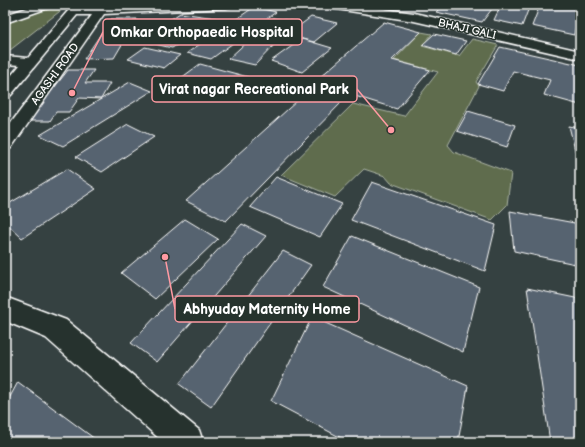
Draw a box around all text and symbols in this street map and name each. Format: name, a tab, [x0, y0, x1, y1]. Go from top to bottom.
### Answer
street label: BHAJI GALI	[437, 16, 498, 42]
callout: Omkar Orthopaedic Hospital	[103, 19, 302, 45]
text: Omkar Orthopaedic Hospital	[111, 24, 293, 41]
street label: AGASHI ROAD	[28, 41, 82, 107]
callout: Virat nagar Recreational Park	[152, 76, 357, 102]
text: Virat nagar Recreational Park	[159, 81, 350, 98]
callout: Abhyuday Maternity Home	[175, 296, 359, 322]
text: Abhyuday Maternity Home	[183, 301, 350, 318]

